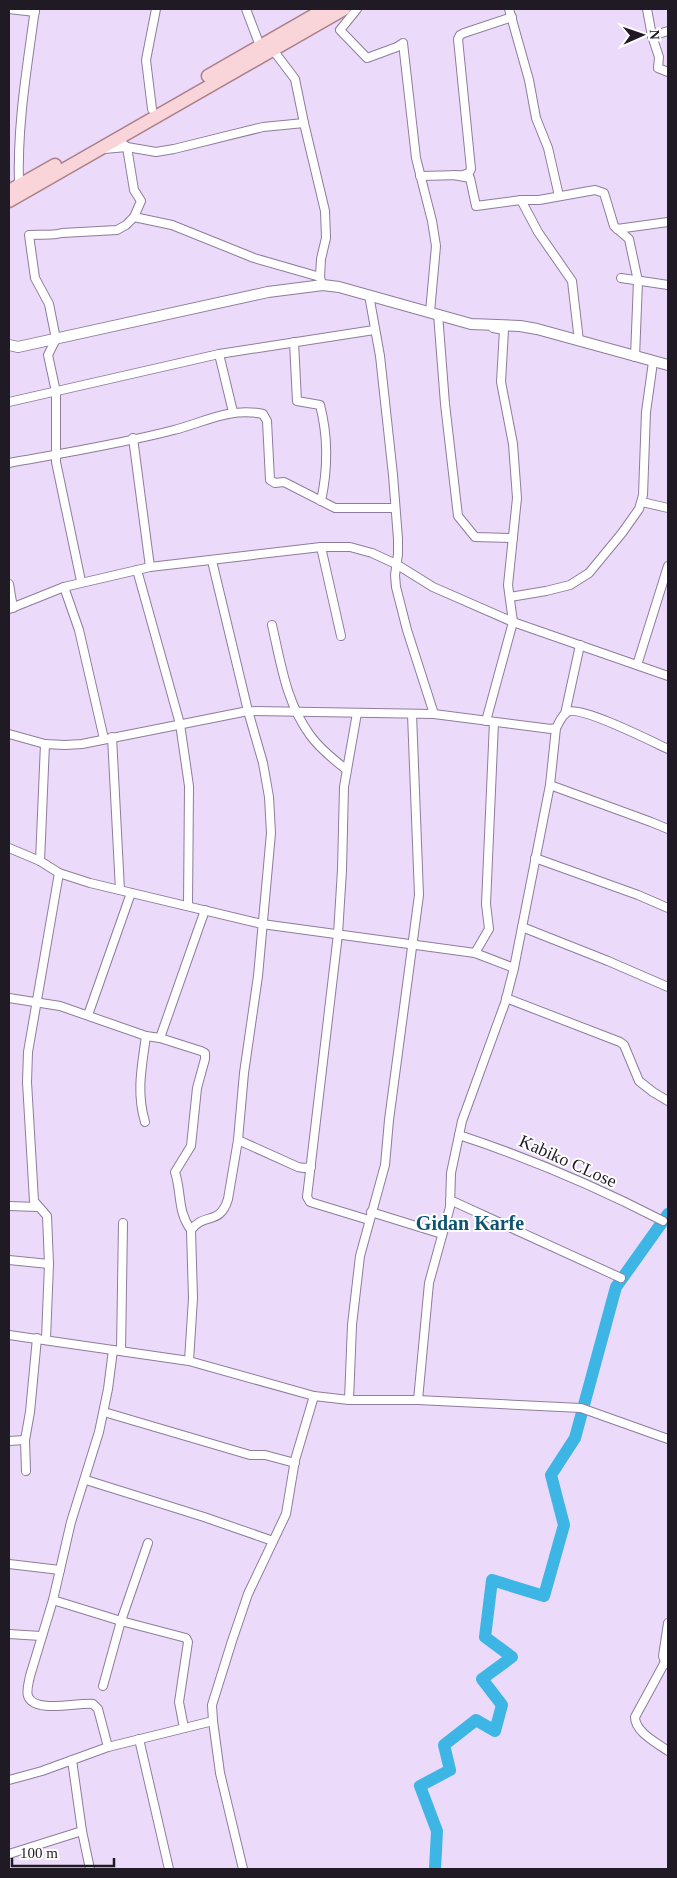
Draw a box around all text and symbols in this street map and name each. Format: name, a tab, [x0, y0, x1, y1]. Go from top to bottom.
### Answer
north arrow	[617, 10, 667, 60]
text: N	[647, 29, 662, 40]
street label: Kabiko CLose	[516, 1131, 620, 1191]
district label: Gidan Karfe	[416, 1212, 524, 1234]
scale bar	[12, 1836, 115, 1868]
text: 100 m	[20, 1845, 58, 1861]

